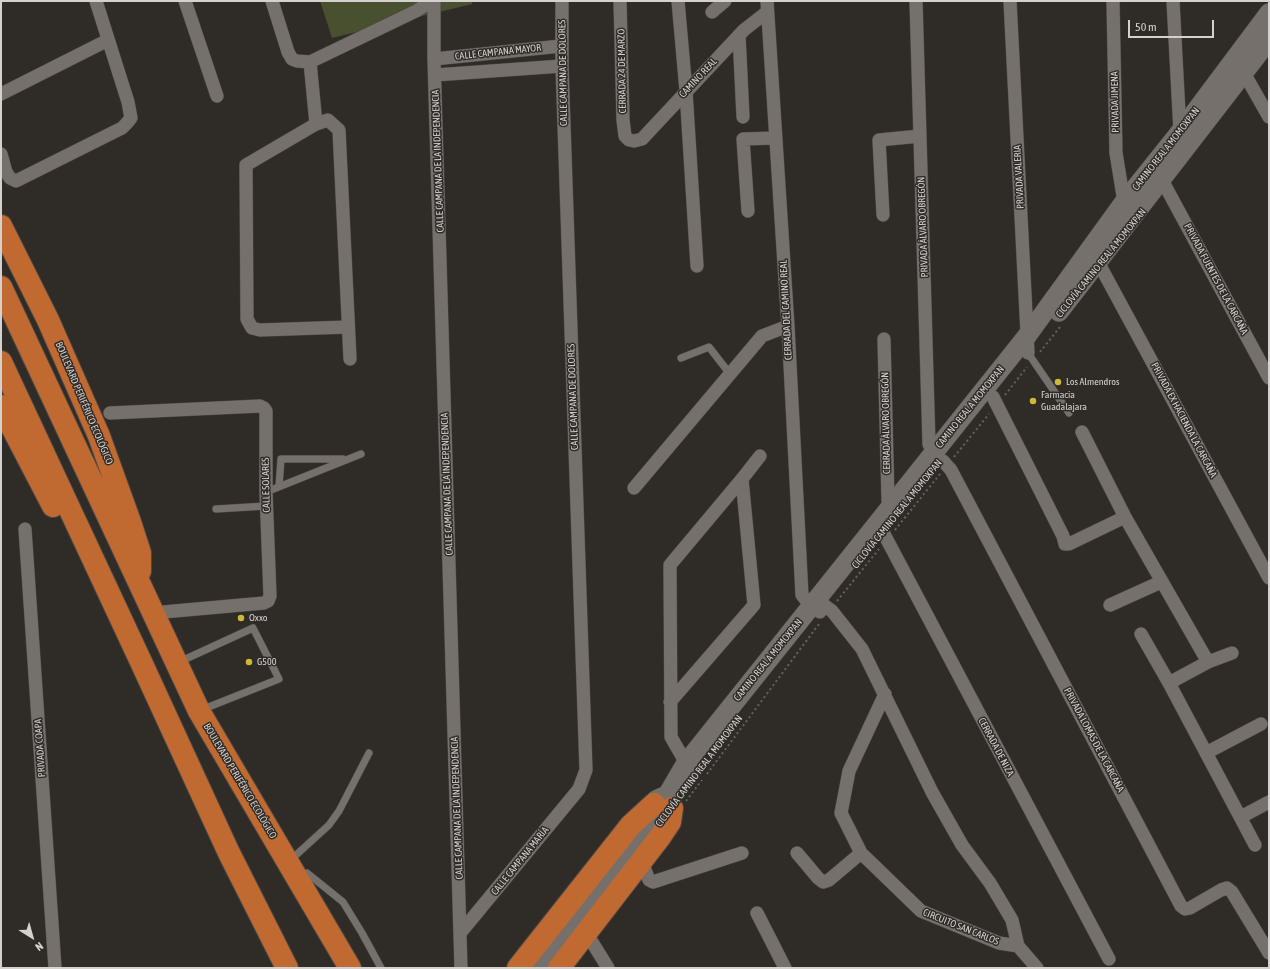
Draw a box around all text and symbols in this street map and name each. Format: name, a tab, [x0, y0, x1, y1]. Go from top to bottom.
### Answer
scale bar	[1130, 12, 1216, 38]
street label: CALLE CAMPANA DE DOLORES	[556, 20, 570, 126]
text: 50 m	[1135, 20, 1157, 34]
street label: CERRADA 24 DE MARZO	[615, 29, 629, 113]
street label: CALLE CAMPANA MAYOR	[454, 42, 542, 62]
street label: CAMINO REAL	[677, 56, 719, 100]
street label: PRIVADA JIMENA	[1108, 71, 1122, 133]
street label: CALLE CAMPANA DE LA INDEPENDENCIA	[430, 89, 446, 233]
street label: CAMINO REAL A MOMOXPAN	[1130, 105, 1202, 193]
street label: PRIVADA VALERIA	[1011, 145, 1027, 209]
street label: PRIVADA ÁLVARO OBREGÓN	[915, 176, 931, 278]
street label: CICLOVÍA CAMINO REAL A MOMOXPAN	[1053, 206, 1149, 320]
street label: PRIVADA FUENTES DE LA CARCAÑA	[1182, 221, 1250, 337]
street label: CERRADA DEL CAMINO REAL	[777, 260, 795, 360]
street label: BOULEVARD PERIFÉRICO ECOLÓGICO	[53, 340, 115, 466]
street label: CALLE CAMPANA DE DOLORES	[565, 344, 581, 450]
street label: PRIVADA EX HACIENDA LA CARCAÑA	[1149, 360, 1219, 480]
street label: CAMINO REAL A MOMOXPAN	[933, 364, 1007, 450]
street label: CERRADA ÁLVARO OBREGÓN	[879, 372, 893, 474]
place label: Los Almendros	[1066, 376, 1120, 388]
marker: Los Almendros	[1053, 377, 1063, 387]
place label: Farmacia Guadalajara	[1041, 389, 1087, 412]
marker: Farmacia Guadalajara	[1028, 396, 1038, 406]
street label: CALLE CAMPANA DE LA INDEPENDENCIA	[439, 412, 455, 556]
street label: CALLE SOLARES	[260, 457, 272, 513]
street label: CICLOVÍA CAMINO REAL A MOMOXPAN	[849, 457, 945, 571]
place label: Oxxo	[249, 612, 268, 624]
marker: Oxxo	[236, 613, 246, 623]
street label: CAMINO REAL A MOMOXPAN	[731, 617, 805, 703]
place label: G500	[257, 656, 276, 668]
marker: G500	[244, 657, 254, 667]
street label: PRIVADA LOMAS DE LA CARCAÑA	[1061, 686, 1127, 794]
street label: CICLOVÍA CAMINO REAL A MOMOXPAN	[653, 713, 745, 829]
street label: CERRADA DE NIZA	[976, 716, 1016, 778]
street label: PRIVADA COAPA	[32, 718, 48, 778]
street label: BOULEVARD PERIFÉRICO ECOLÓGICO	[201, 721, 279, 841]
street label: CALLE CAMPANA DE LA INDEPENDENCIA	[449, 736, 465, 880]
street label: CALLE CAMPANA MARÍA	[489, 824, 551, 898]
street label: CIRCUITO SAN CARLOS	[921, 906, 1001, 948]
north arrow	[12, 917, 52, 957]
text: N	[33, 940, 45, 953]

